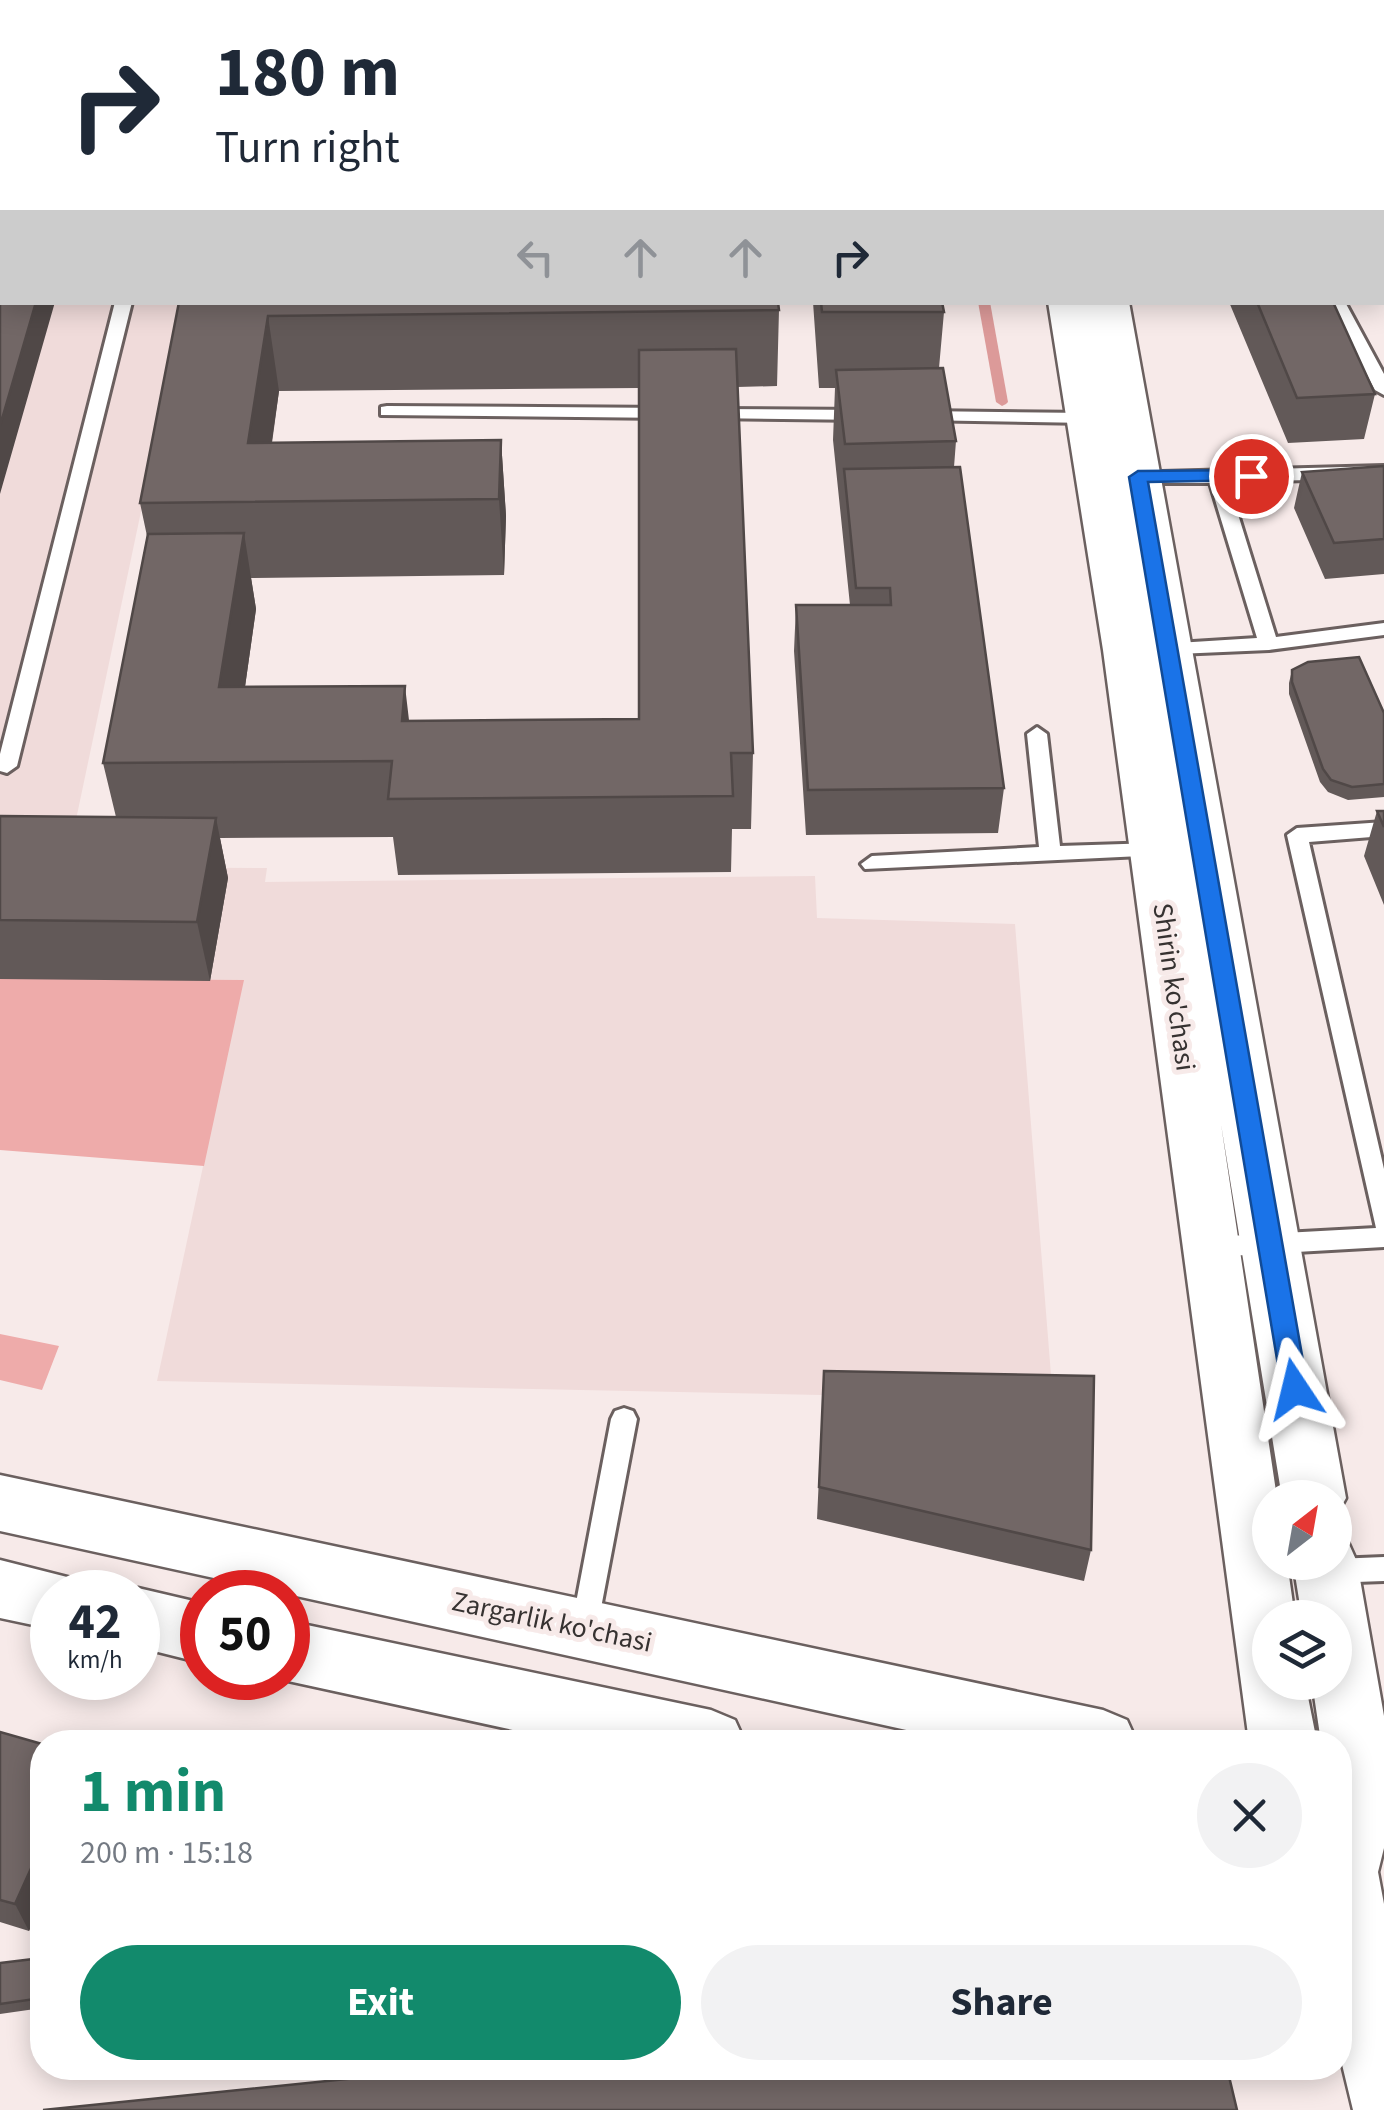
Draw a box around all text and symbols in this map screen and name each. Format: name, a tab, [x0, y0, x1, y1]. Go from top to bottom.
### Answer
text: 180 m	[215, 23, 400, 123]
icon: right	[50, 40, 180, 170]
text: Turn right	[215, 116, 400, 180]
icon: left	[508, 230, 563, 285]
icon: ahead	[613, 230, 668, 285]
icon: ahead	[718, 230, 773, 285]
icon: right	[823, 230, 878, 285]
pin	[1209, 434, 1294, 519]
icon: arrive	[1224, 449, 1279, 504]
street label: Shirin ko'chasi	[1142, 900, 1206, 1074]
position arrow	[1243, 1337, 1347, 1441]
north arrow	[1252, 1480, 1352, 1580]
map controls	[1252, 1480, 1352, 1700]
speed limit sign: 50	[180, 1570, 310, 1700]
street label: Zargarlik ko'chasi	[448, 1581, 656, 1663]
text: 42	[69, 1587, 121, 1658]
button: layers	[1252, 1600, 1352, 1700]
text: km/h	[67, 1642, 123, 1678]
text: 1 min	[80, 1750, 226, 1835]
button: close	[1197, 1763, 1302, 1868]
text: 200 m · 15:18	[80, 1830, 253, 1876]
button: Exit	[80, 1945, 681, 2060]
button: Share	[701, 1945, 1302, 2060]

